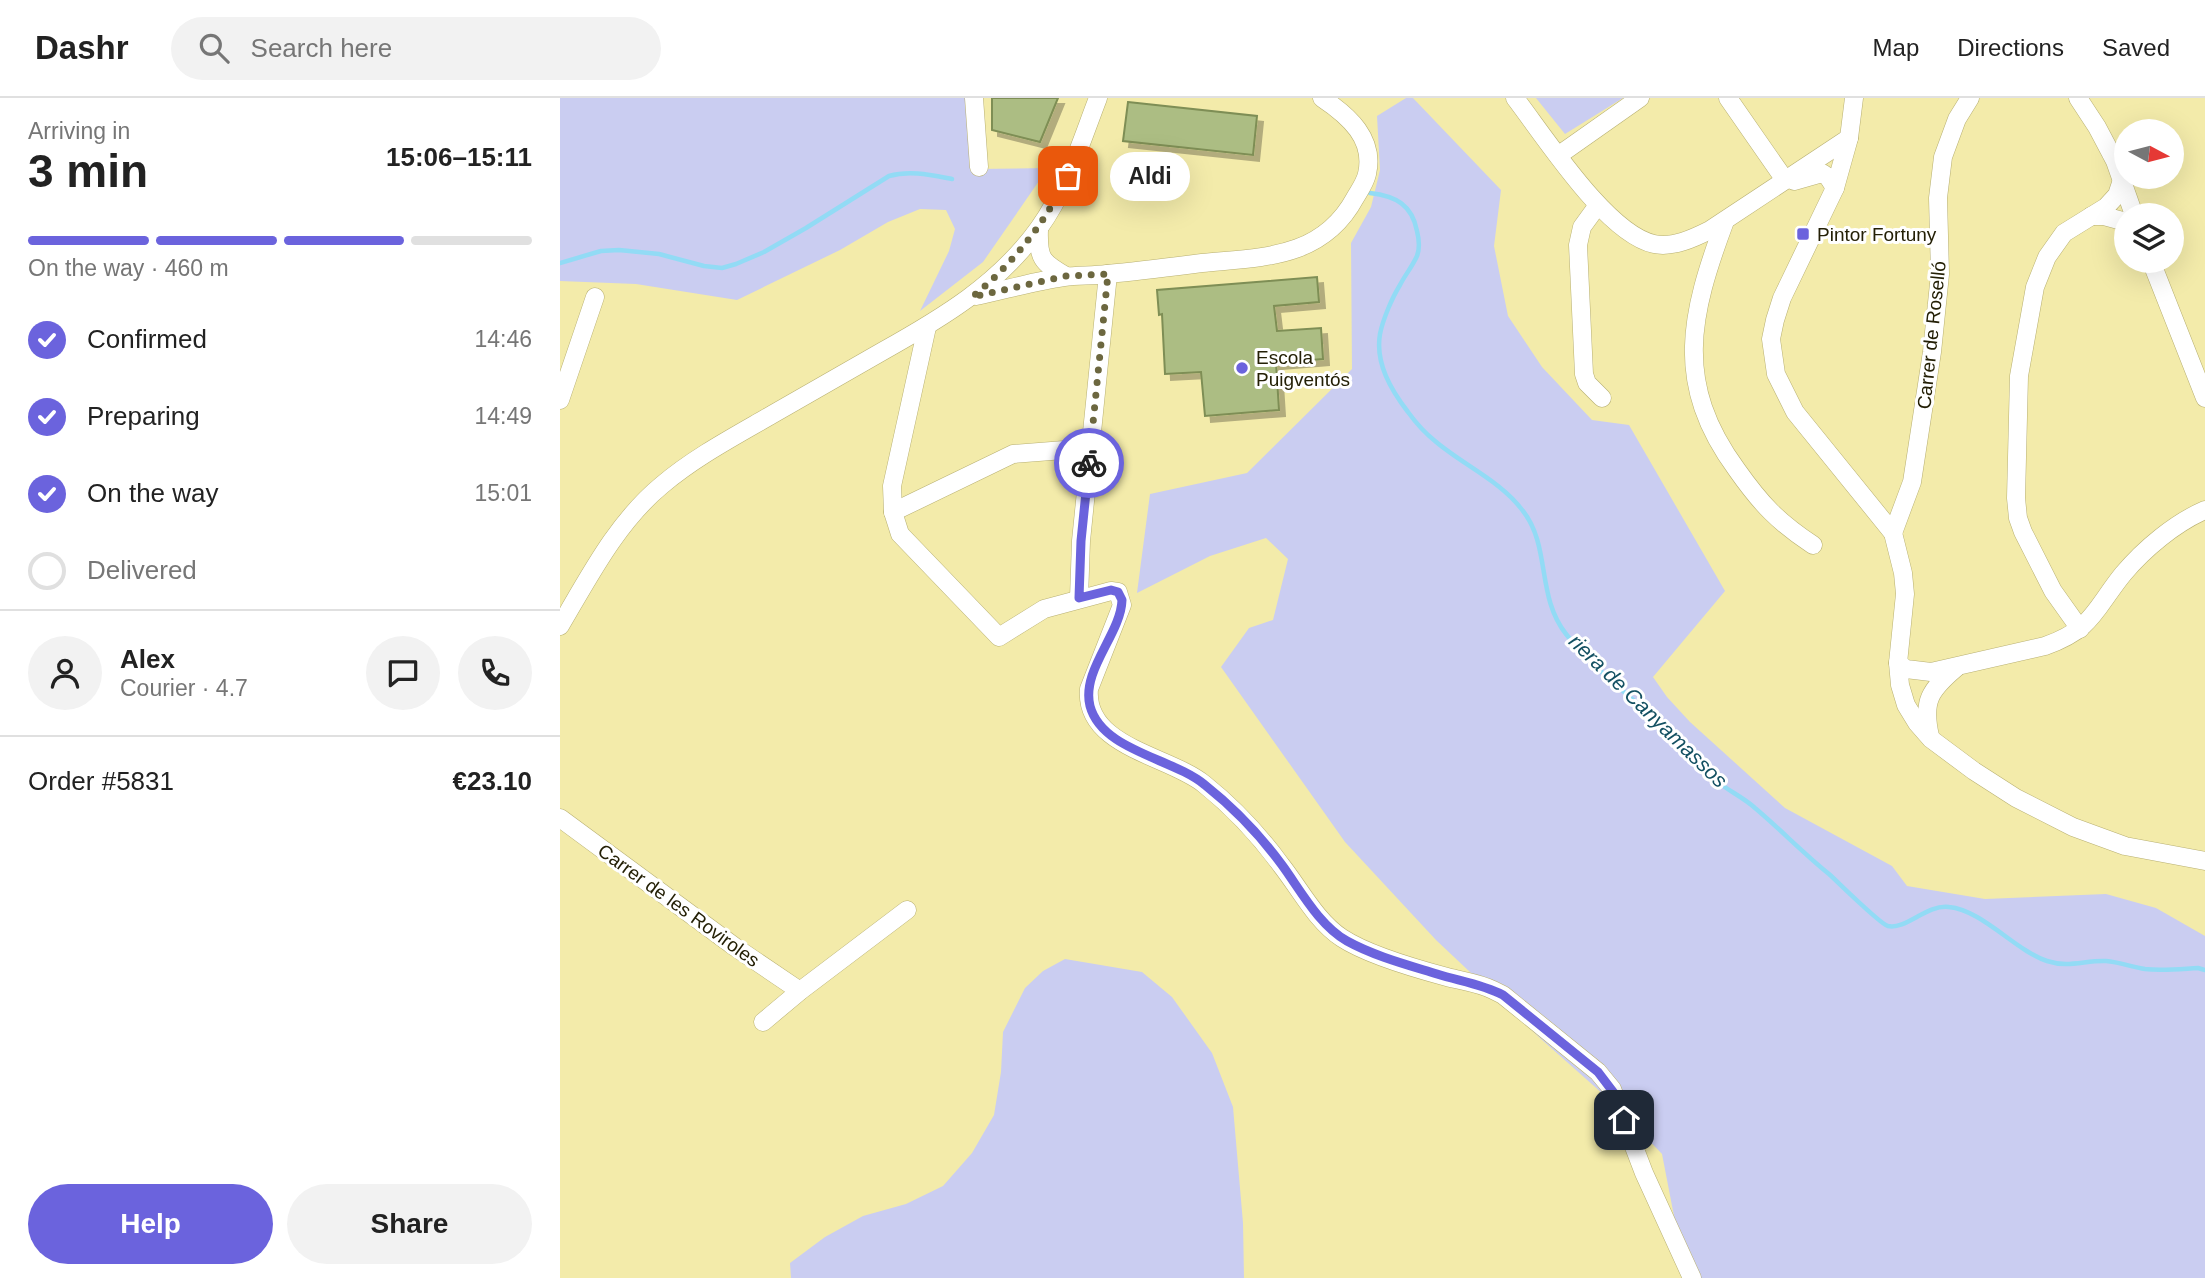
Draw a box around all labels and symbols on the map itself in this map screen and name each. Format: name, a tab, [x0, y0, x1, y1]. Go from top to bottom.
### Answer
north arrow	[2114, 119, 2184, 189]
pin	[1038, 146, 1098, 206]
callout: Aldi	[1110, 152, 1190, 200]
place label: Pintor Fortuny	[1817, 224, 1937, 245]
marker: Pintor Fortuny	[1795, 226, 1811, 242]
street label: Carrer de Roselló	[1913, 260, 1950, 410]
place label: Escola Puigventós	[1256, 347, 1350, 390]
marker: Escola Puigventós	[1234, 360, 1250, 376]
courier	[1054, 428, 1124, 498]
water label: riera de Canyamassos	[1565, 629, 1732, 792]
street label: Carrer de les Roviroles	[594, 840, 763, 971]
pin	[1594, 1090, 1654, 1150]

